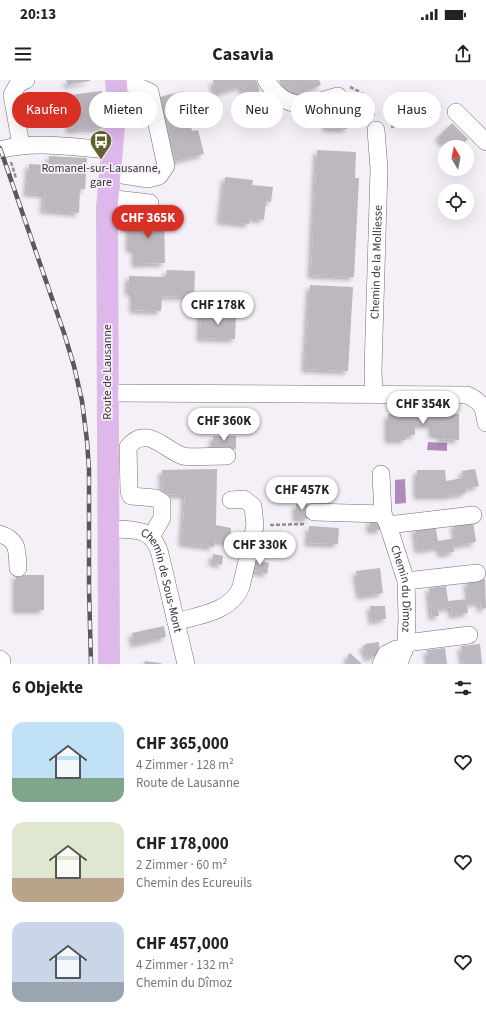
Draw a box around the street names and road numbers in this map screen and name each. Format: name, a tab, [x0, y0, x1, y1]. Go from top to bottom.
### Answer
street label: Chemin de la Molliesse	[366, 205, 386, 319]
street label: Route de Lausanne	[99, 324, 116, 420]
street label: Chemin de Sous-Mont	[138, 524, 187, 634]
street label: Chemin du Dîmoz	[386, 543, 416, 633]

